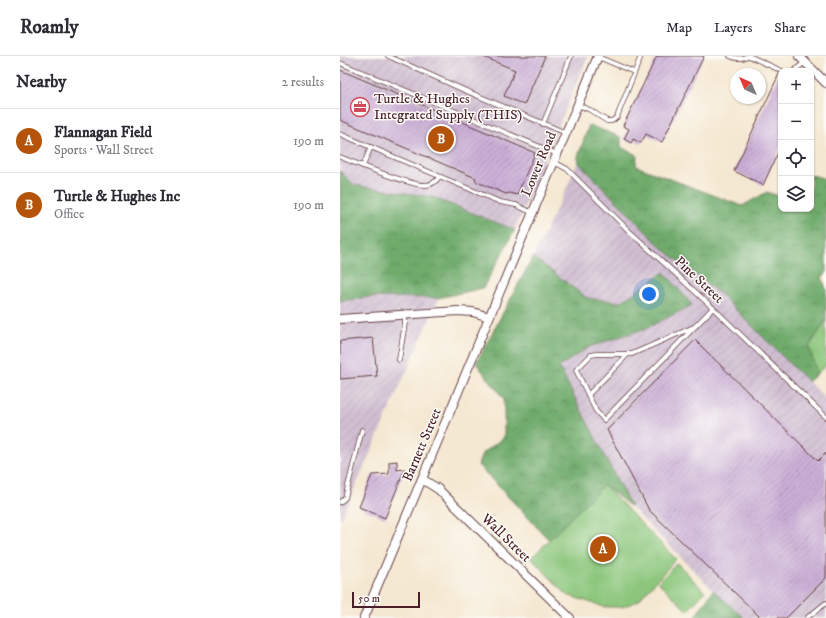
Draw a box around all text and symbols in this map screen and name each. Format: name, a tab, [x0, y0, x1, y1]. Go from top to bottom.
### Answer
text: Roamly	[20, 16, 79, 39]
text: Map	[666, 19, 692, 37]
text: Layers	[714, 19, 752, 37]
text: Share	[774, 19, 806, 37]
north arrow	[730, 68, 766, 104]
map controls	[778, 68, 814, 212]
button: +	[778, 68, 814, 104]
text: Nearby	[16, 71, 66, 93]
text: 2 results	[282, 74, 324, 90]
place label: Turtle & Hughes Integrated Supply (THIS)	[374, 90, 523, 124]
office icon: Turtle & Hughes Integrated Supply (THIS)	[349, 96, 371, 118]
button: −	[778, 104, 814, 140]
text: Flannagan Field	[54, 123, 152, 142]
pin: B	[428, 124, 454, 154]
street label: Lower Road	[517, 129, 561, 199]
text: A	[25, 133, 33, 149]
text: 190 m	[293, 133, 324, 149]
button: locate	[778, 140, 814, 176]
text: Sports · Wall Street	[54, 142, 154, 158]
button: layers	[778, 176, 814, 212]
text: Turtle & Hughes Inc	[54, 187, 180, 206]
text: B	[25, 197, 33, 213]
text: 190 m	[293, 197, 324, 213]
text: Office	[54, 206, 84, 222]
street label: Pine Street	[671, 253, 728, 308]
your location	[639, 284, 659, 304]
street label: Barnett Street	[398, 405, 446, 484]
street label: Wall Street	[477, 509, 535, 567]
pin: A	[590, 534, 616, 564]
scale bar	[352, 590, 420, 609]
text: 50 m	[358, 592, 380, 606]

